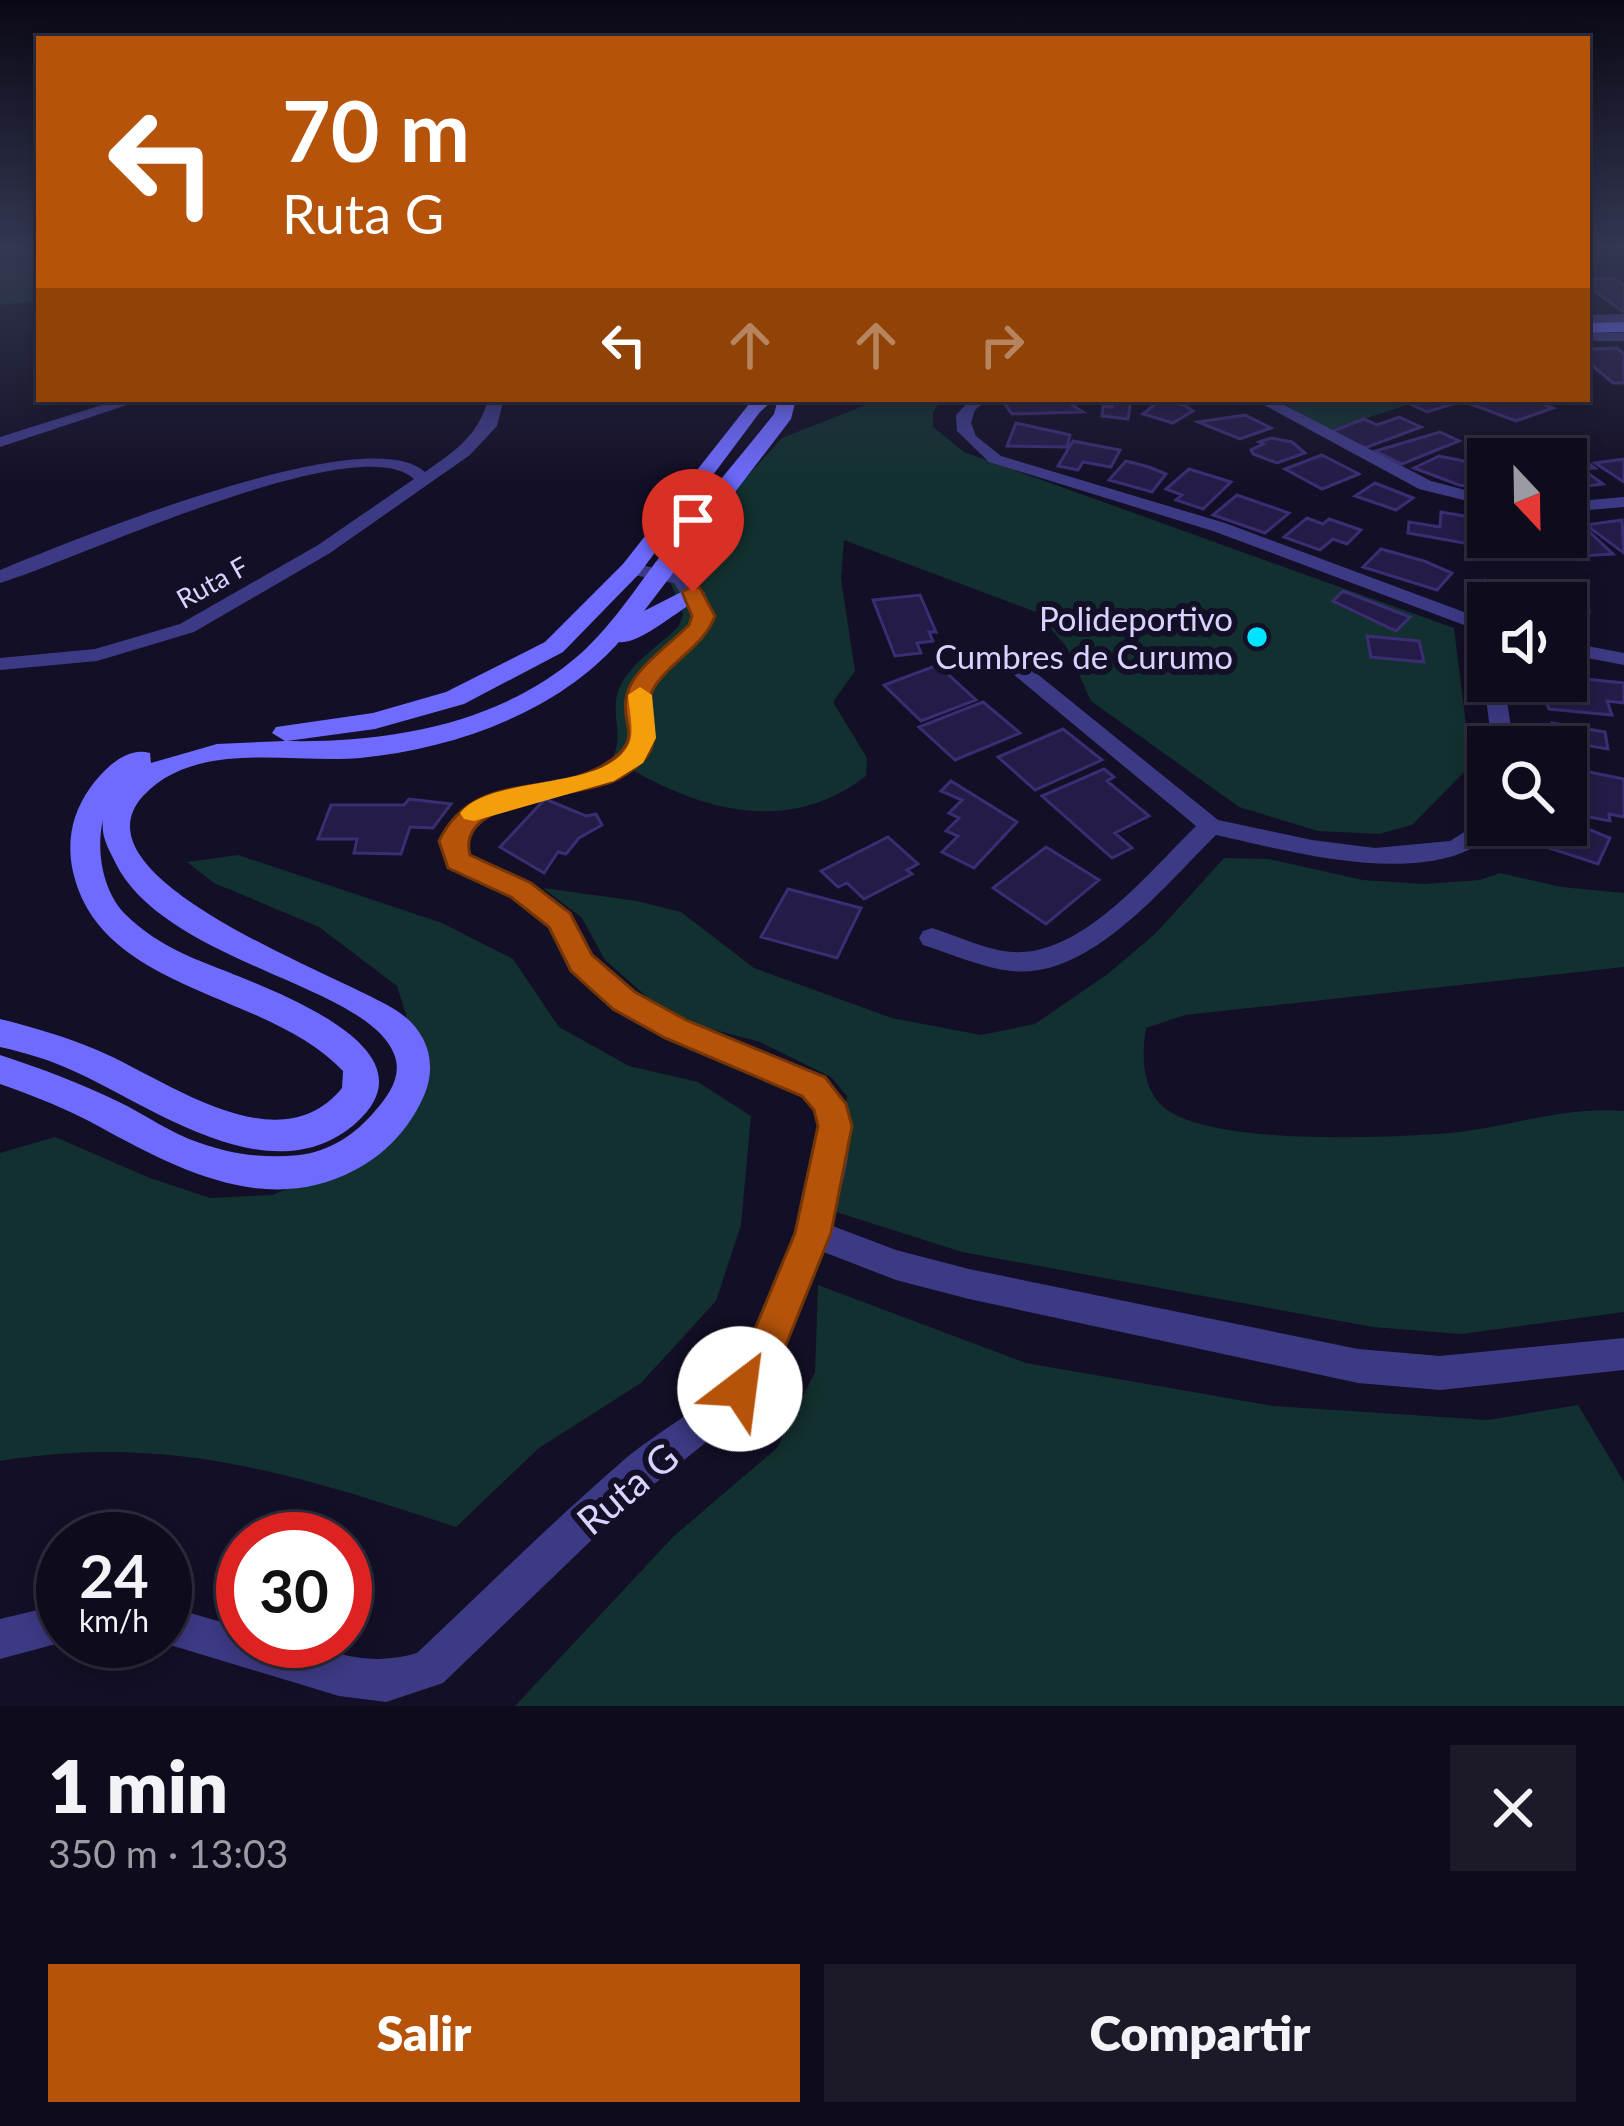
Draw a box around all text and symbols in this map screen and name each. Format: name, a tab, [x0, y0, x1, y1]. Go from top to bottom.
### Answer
text: 70 m	[282, 79, 470, 180]
icon: left	[84, 84, 240, 240]
text: Ruta G	[282, 181, 444, 246]
icon: left	[591, 312, 657, 378]
icon: ahead	[717, 312, 783, 378]
icon: ahead	[843, 312, 909, 378]
icon: right	[969, 312, 1035, 378]
north arrow	[1467, 438, 1587, 558]
map controls	[1467, 438, 1587, 846]
pin	[642, 469, 744, 592]
icon: arrive	[660, 487, 726, 553]
street label: Ruta F	[170, 549, 254, 615]
button: sound	[1467, 582, 1587, 702]
place label: Polideportivo Cumbres de Curumo	[935, 598, 1233, 676]
marker: Polideportivo Cumbres de Curumo	[1244, 624, 1270, 650]
button: search	[1467, 726, 1587, 846]
position arrow	[677, 1326, 803, 1452]
street label: Ruta G	[567, 1433, 687, 1543]
speed limit sign: 30	[216, 1512, 372, 1668]
text: 24	[79, 1539, 149, 1611]
text: km/h	[79, 1602, 149, 1638]
text: 1 min	[48, 1742, 228, 1828]
button: close	[1450, 1745, 1576, 1871]
text: 350 m · 13:03	[48, 1830, 288, 1876]
button: Salir	[48, 1964, 800, 2102]
button: Compartir	[824, 1964, 1576, 2102]

